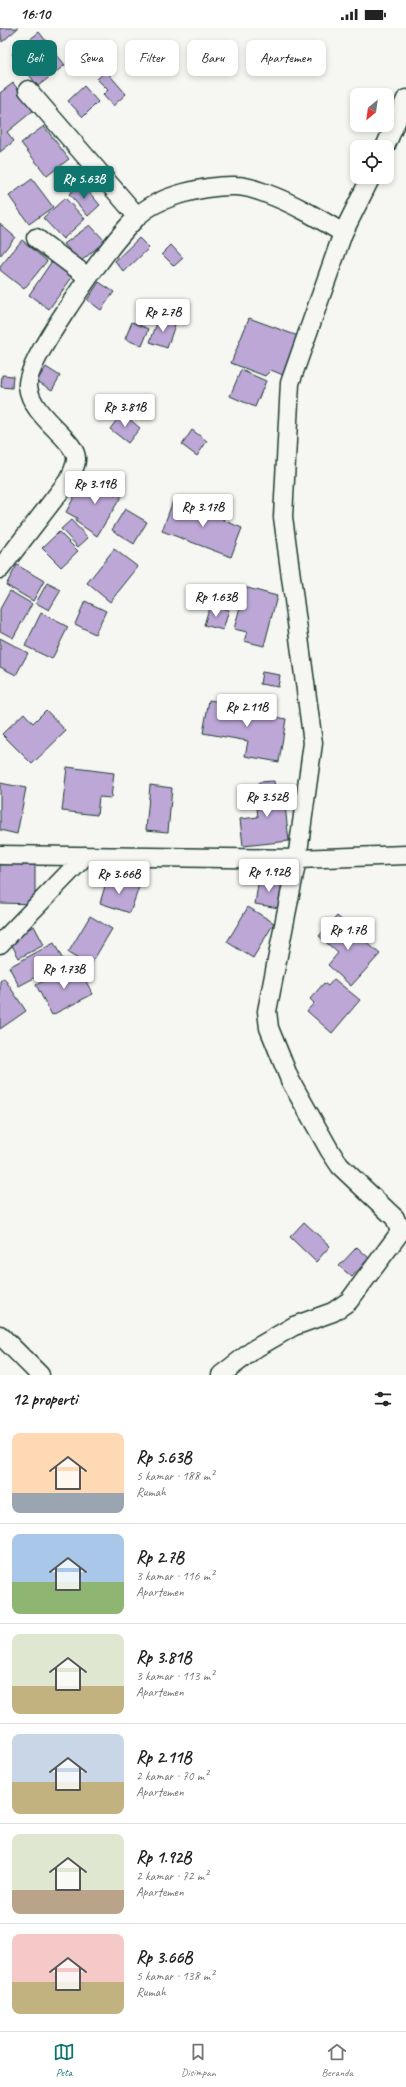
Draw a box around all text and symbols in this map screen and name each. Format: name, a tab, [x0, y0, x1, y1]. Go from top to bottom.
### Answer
text: 16:10	[20, 5, 50, 24]
chip: Beli	[12, 40, 57, 76]
chip: Sewa	[65, 40, 117, 76]
chip: Filter	[125, 40, 179, 76]
chip: Baru	[187, 40, 238, 76]
chip: Apartemen	[246, 40, 326, 76]
north arrow	[350, 88, 394, 132]
map controls	[350, 88, 394, 184]
button: locate	[350, 140, 394, 184]
pin: Rp 5.63B	[43, 166, 125, 200]
text: Rp 5.63B	[63, 171, 105, 187]
pin: Rp 2.7B	[126, 299, 200, 333]
text: Rp 2.7B	[145, 304, 181, 320]
pin: Rp 3.81B	[84, 394, 166, 428]
text: Rp 3.81B	[104, 399, 146, 415]
pin: Rp 3.19B	[54, 471, 136, 505]
text: Rp 3.19B	[74, 476, 116, 492]
pin: Rp 3.17B	[162, 494, 244, 528]
text: Rp 3.17B	[182, 499, 224, 515]
pin: Rp 1.63B	[175, 584, 257, 618]
text: Rp 1.63B	[195, 589, 237, 605]
pin: Rp 2.11B	[206, 694, 288, 728]
text: Rp 2.11B	[226, 699, 268, 715]
pin: Rp 3.52B	[226, 784, 308, 818]
text: Rp 3.52B	[246, 789, 288, 805]
pin: Rp 1.92B	[228, 859, 310, 893]
pin: Rp 3.66B	[78, 861, 160, 895]
text: Rp 1.92B	[248, 864, 290, 880]
text: Rp 3.66B	[98, 866, 140, 882]
pin: Rp 1.7B	[311, 917, 385, 951]
text: Rp 1.7B	[330, 922, 366, 938]
pin: Rp 1.73B	[23, 956, 105, 990]
text: Rp 1.73B	[43, 961, 85, 977]
icon: filters	[372, 1388, 394, 1410]
text: 12 properti	[12, 1389, 77, 1410]
text: Rp 5.63B	[136, 1447, 191, 1468]
icon: home	[44, 1449, 92, 1497]
text: 5 kamar · 188 m²	[136, 1468, 214, 1484]
text: Rumah	[136, 1484, 166, 1500]
text: Rp 2.7B	[136, 1547, 184, 1568]
icon: home	[44, 1550, 92, 1598]
text: 3 kamar · 116 m²	[136, 1568, 214, 1584]
text: Apartemen	[136, 1584, 184, 1600]
text: Rp 3.81B	[136, 1647, 191, 1668]
icon: home	[44, 1650, 92, 1698]
text: 3 kamar · 113 m²	[136, 1668, 214, 1684]
text: Apartemen	[136, 1684, 184, 1700]
text: Rp 2.11B	[136, 1747, 191, 1768]
icon: home	[44, 1750, 92, 1798]
text: 2 kamar · 70 m²	[136, 1768, 208, 1784]
text: Apartemen	[136, 1784, 184, 1800]
text: Rp 1.92B	[136, 1847, 191, 1868]
icon: home	[44, 1850, 92, 1898]
text: 2 kamar · 72 m²	[136, 1868, 208, 1884]
text: Apartemen	[136, 1884, 184, 1900]
text: Rp 3.66B	[136, 1947, 192, 1968]
icon: home	[44, 1950, 92, 1998]
text: 5 kamar · 138 m²	[136, 1968, 214, 1984]
text: Rumah	[136, 1984, 166, 2000]
tab: Peta	[53, 2041, 75, 2079]
tab: Disimpan	[181, 2041, 216, 2079]
tab: Beranda	[322, 2041, 353, 2079]

